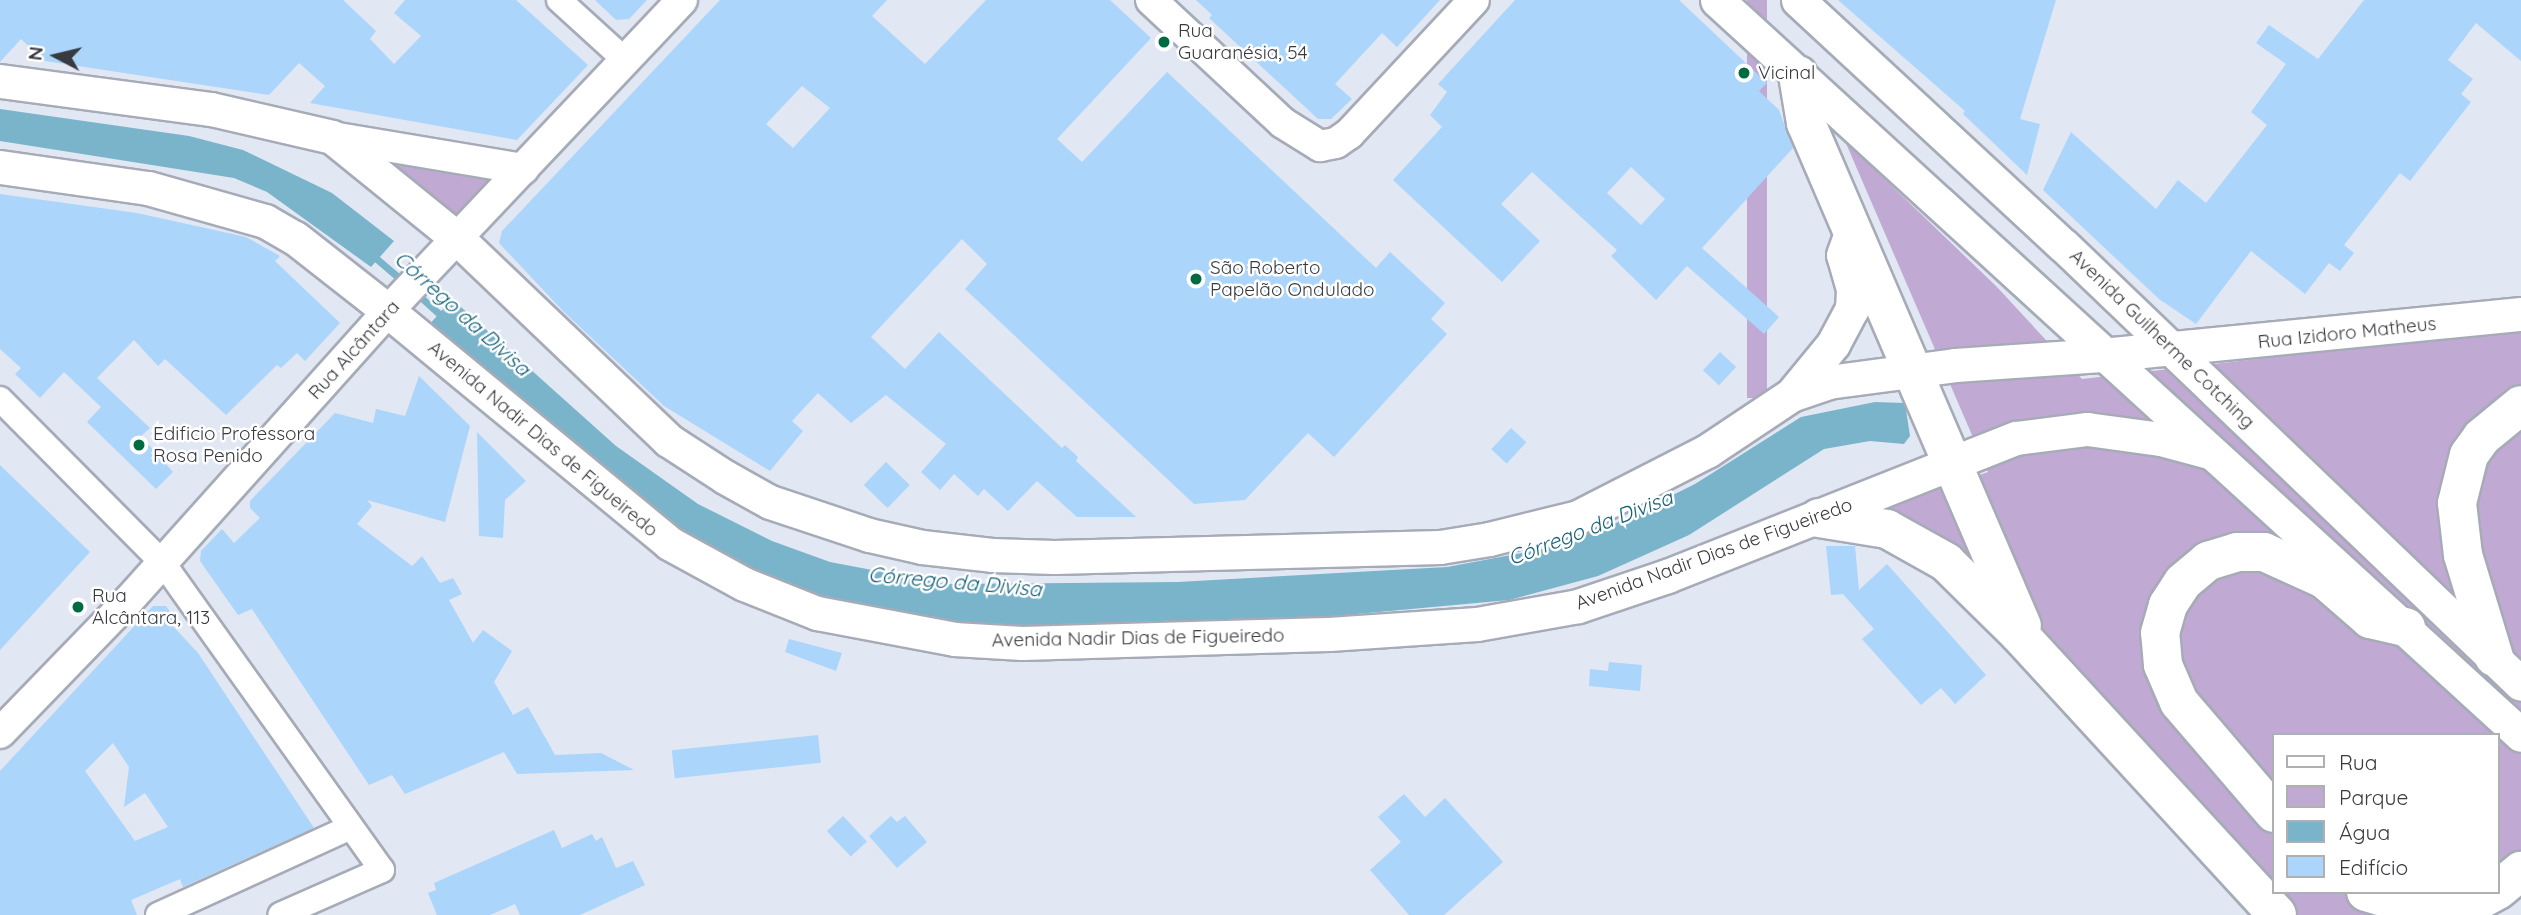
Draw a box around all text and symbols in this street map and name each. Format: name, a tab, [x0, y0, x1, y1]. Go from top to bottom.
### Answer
place label: Rua Guaranésia, 54	[1178, 20, 1308, 64]
north arrow	[21, 21, 91, 91]
marker: Rua Guaranésia, 54	[1156, 34, 1172, 50]
text: N	[22, 45, 48, 62]
place label: Vicinal	[1758, 62, 1815, 84]
marker: Vicinal	[1736, 65, 1752, 81]
water label: Córrego da Divisa	[390, 245, 536, 381]
street label: Avenida Guilherme Cotching	[2065, 245, 2259, 433]
place label: São Roberto Papelão Ondulado	[1210, 257, 1375, 301]
marker: São Roberto Papelão Ondulado	[1188, 271, 1204, 287]
street label: Rua Alcântara	[304, 296, 404, 404]
street label: Rua Izidoro Matheus	[2257, 312, 2437, 354]
street label: Avenida Nadir Dias de Figueiredo	[424, 336, 662, 542]
place label: Edificio Professora Rosa Penido	[153, 423, 315, 467]
marker: Edificio Professora Rosa Penido	[131, 437, 147, 453]
water label: Córrego da Divisa	[1504, 484, 1676, 570]
street label: Avenida Nadir Dias de Figueiredo	[1573, 493, 1855, 615]
water label: Córrego da Divisa	[867, 561, 1043, 601]
place label: Rua Alcântara, 113	[92, 585, 210, 629]
marker: Rua Alcântara, 113	[70, 599, 86, 615]
street label: Avenida Nadir Dias de Figueiredo	[991, 624, 1285, 652]
legend	[2272, 733, 2500, 894]
text: Rua	[2339, 749, 2378, 775]
text: Parque	[2339, 784, 2408, 810]
text: Água	[2339, 819, 2390, 845]
text: Edifício	[2339, 854, 2408, 880]

